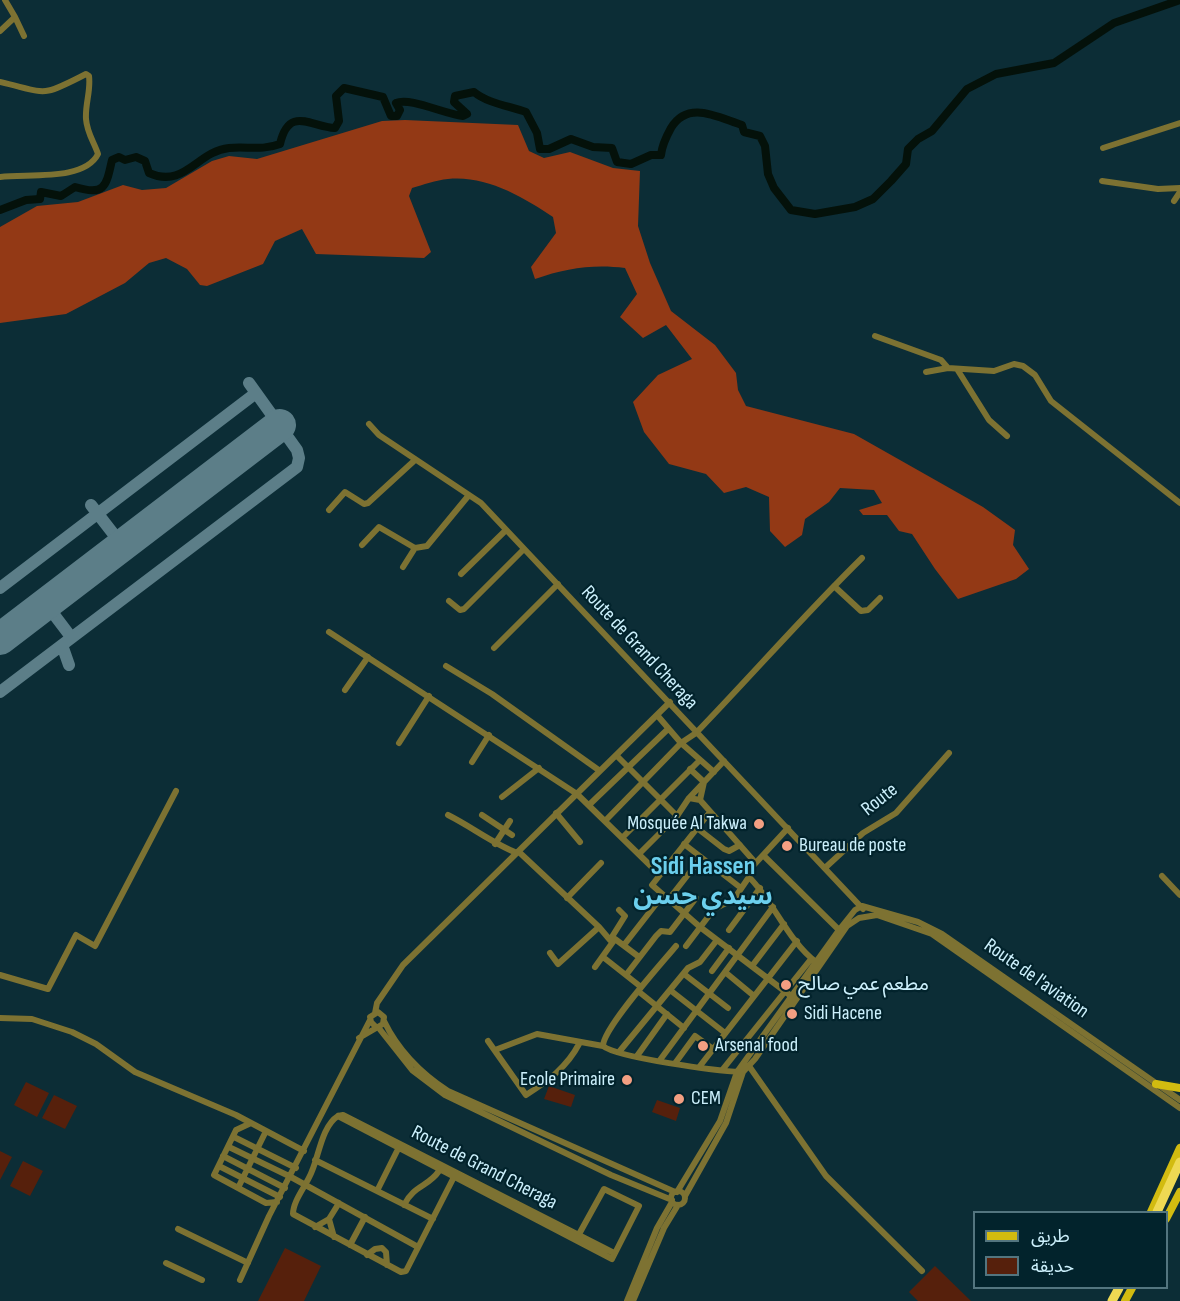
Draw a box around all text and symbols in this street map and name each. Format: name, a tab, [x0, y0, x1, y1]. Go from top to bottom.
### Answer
street label: Route de Grand Cheraga	[576, 581, 702, 715]
street label: Route	[857, 778, 903, 822]
place label: Mosquée Al Takwa	[627, 812, 747, 836]
marker: Mosquée Al Takwa	[752, 817, 766, 831]
place label: Bureau de poste	[799, 834, 906, 858]
marker: Bureau de poste	[780, 839, 794, 853]
district label: Sidi Hassen سيدي حسن	[633, 851, 773, 912]
street label: Route de l'aviation	[979, 934, 1093, 1024]
place label: مطعم عمي صالح	[798, 973, 929, 997]
marker: مطعم عمي صالح	[779, 978, 793, 992]
place label: Sidi Hacene	[804, 1002, 882, 1026]
marker: Sidi Hacene	[785, 1007, 799, 1021]
place label: Arsenal food	[715, 1034, 798, 1058]
marker: Arsenal food	[696, 1039, 710, 1053]
place label: Ecole Primaire	[520, 1068, 615, 1092]
marker: Ecole Primaire	[620, 1073, 634, 1087]
place label: CEM	[691, 1087, 721, 1111]
marker: CEM	[672, 1092, 686, 1106]
street label: Route de Grand Cheraga	[407, 1121, 561, 1215]
legend	[973, 1211, 1168, 1289]
text: طريق	[1031, 1226, 1070, 1247]
text: حديقة	[1031, 1256, 1074, 1277]

